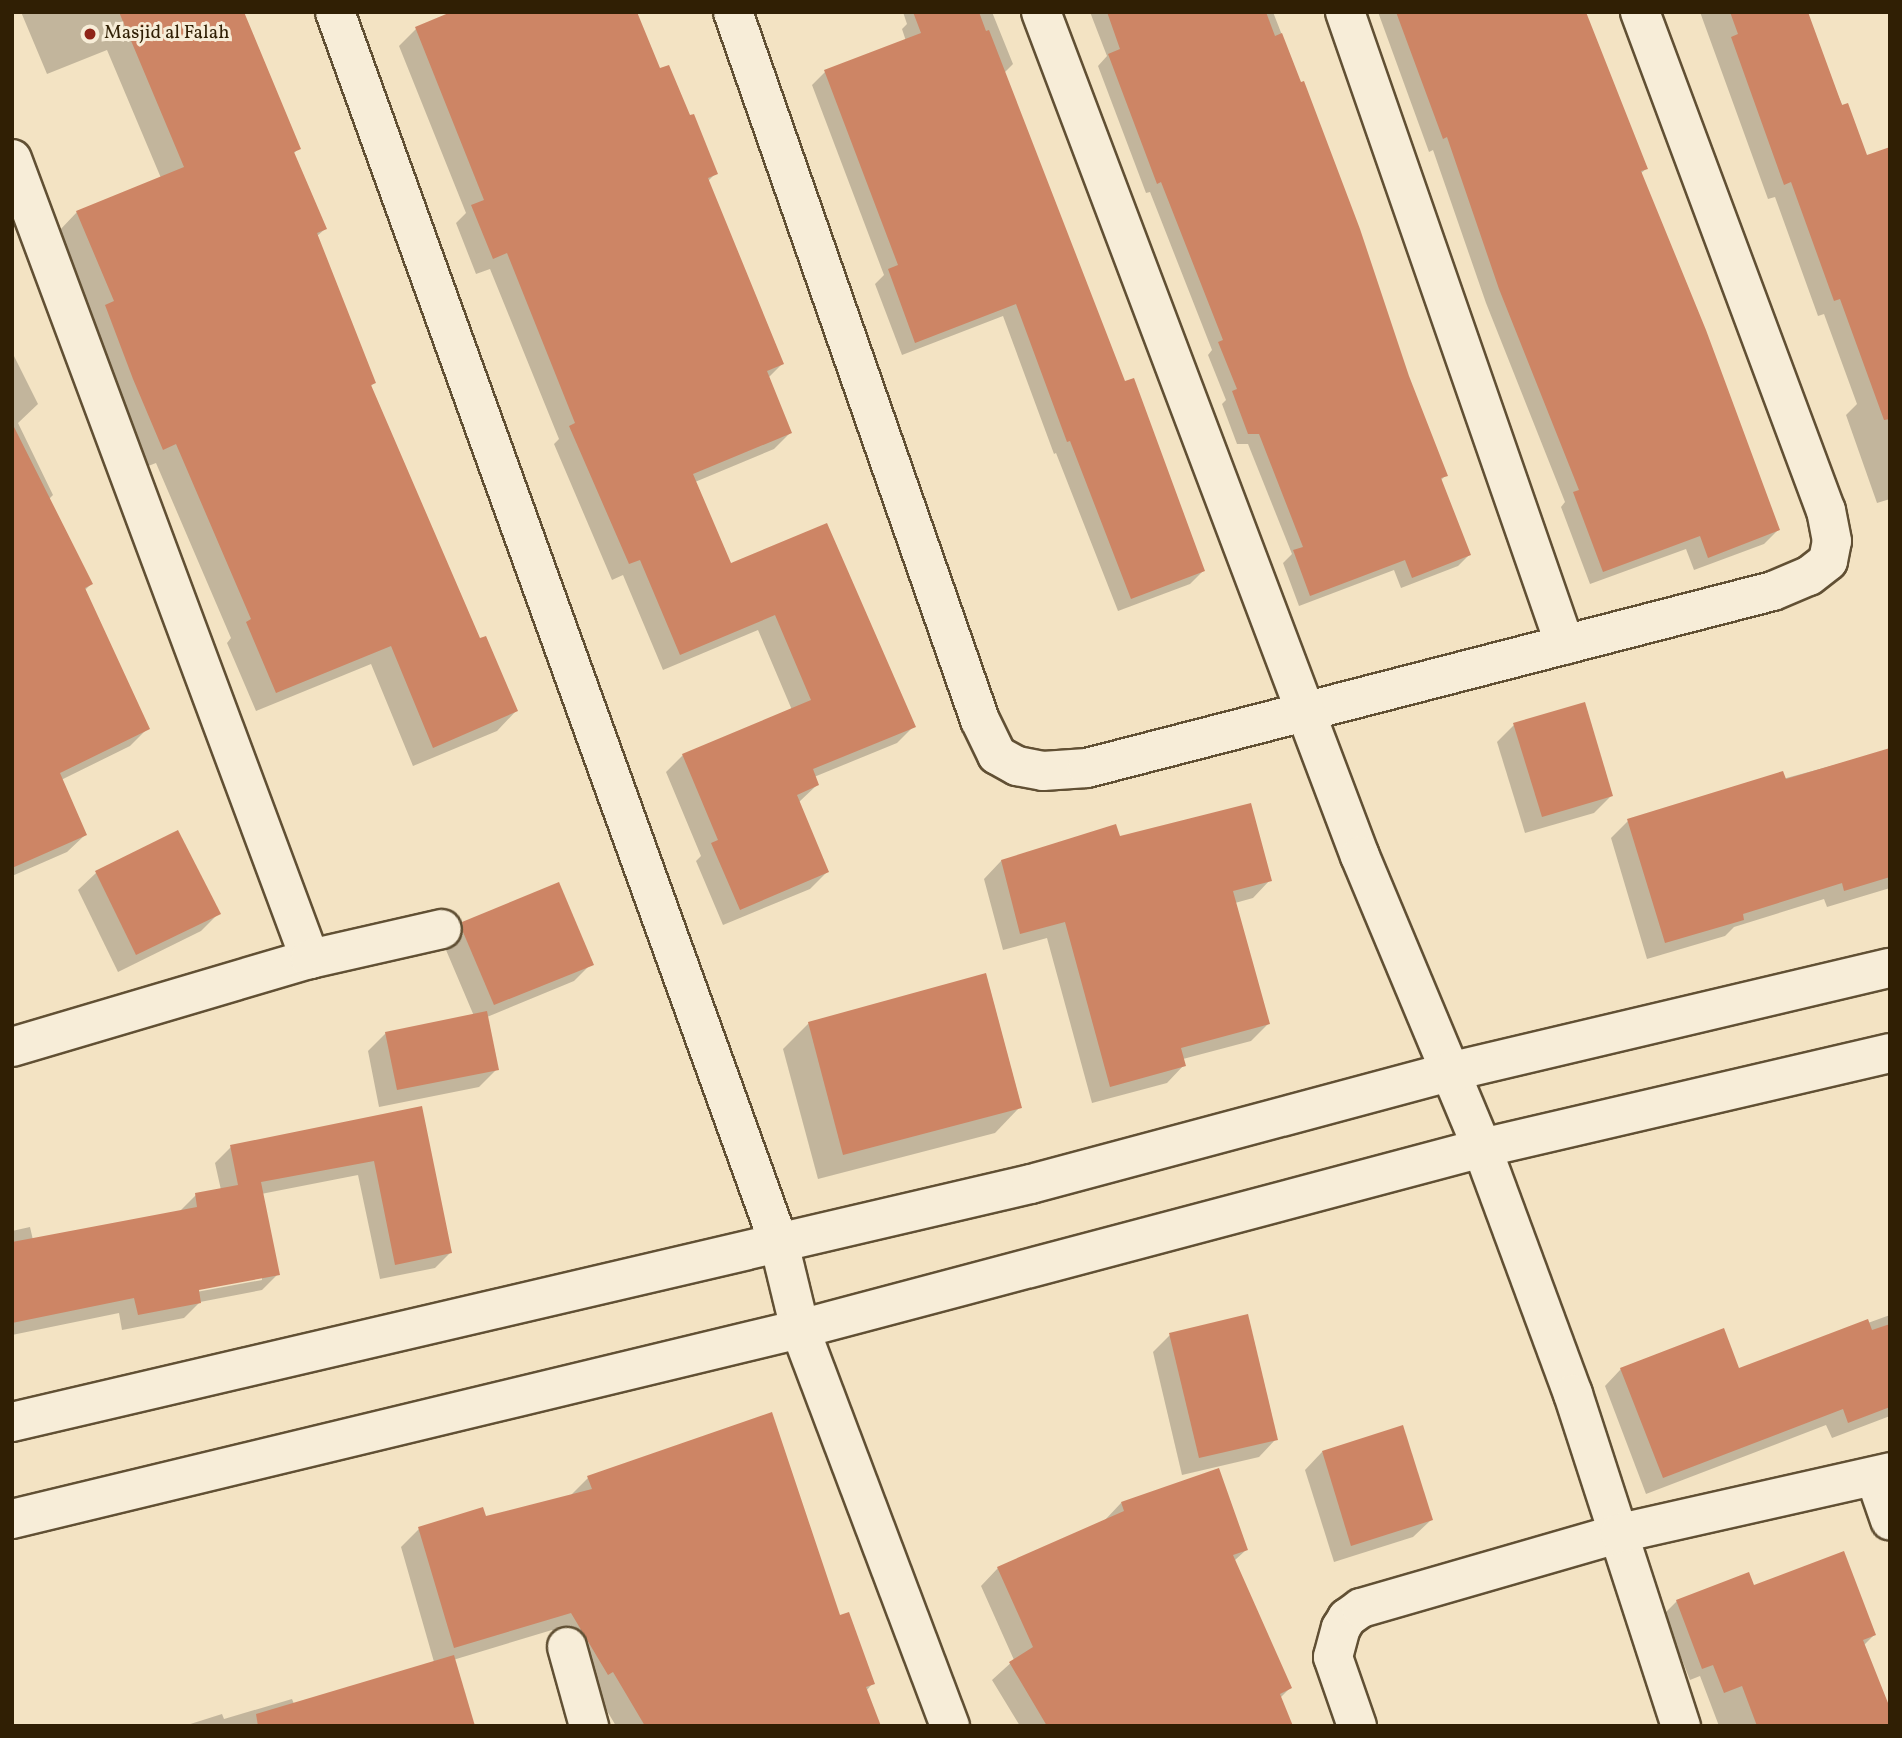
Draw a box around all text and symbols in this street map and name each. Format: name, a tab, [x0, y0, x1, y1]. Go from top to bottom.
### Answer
place label: Masjid al Falah	[104, 23, 229, 45]
marker: Masjid al Falah	[82, 26, 98, 42]

